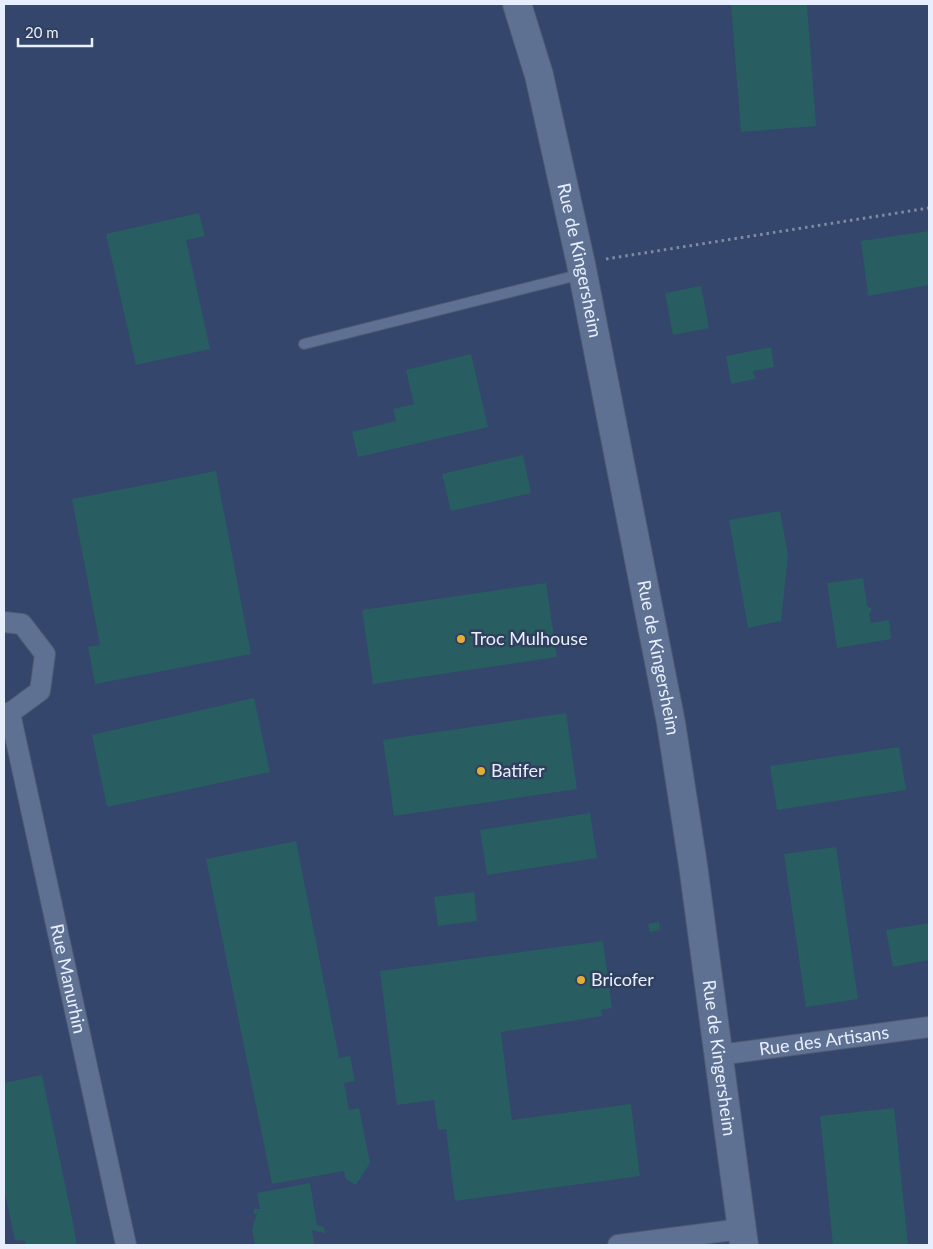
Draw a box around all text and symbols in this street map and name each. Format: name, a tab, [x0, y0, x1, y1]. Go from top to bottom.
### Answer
scale bar	[18, 15, 91, 47]
text: 20 m	[25, 23, 59, 41]
street label: Rue de Kingersheim	[553, 181, 607, 339]
street label: Rue de Kingersheim	[633, 578, 685, 736]
place label: Troc Mulhouse	[471, 627, 588, 649]
marker: Troc Mulhouse	[455, 633, 467, 645]
place label: Batifer	[491, 759, 545, 781]
marker: Batifer	[475, 765, 487, 777]
street label: Rue Manurhin	[46, 922, 92, 1035]
place label: Bricofer	[591, 968, 654, 990]
marker: Bricofer	[575, 974, 587, 986]
street label: Rue de Kingersheim	[699, 978, 741, 1137]
street label: Rue des Artisans	[758, 1020, 890, 1060]

